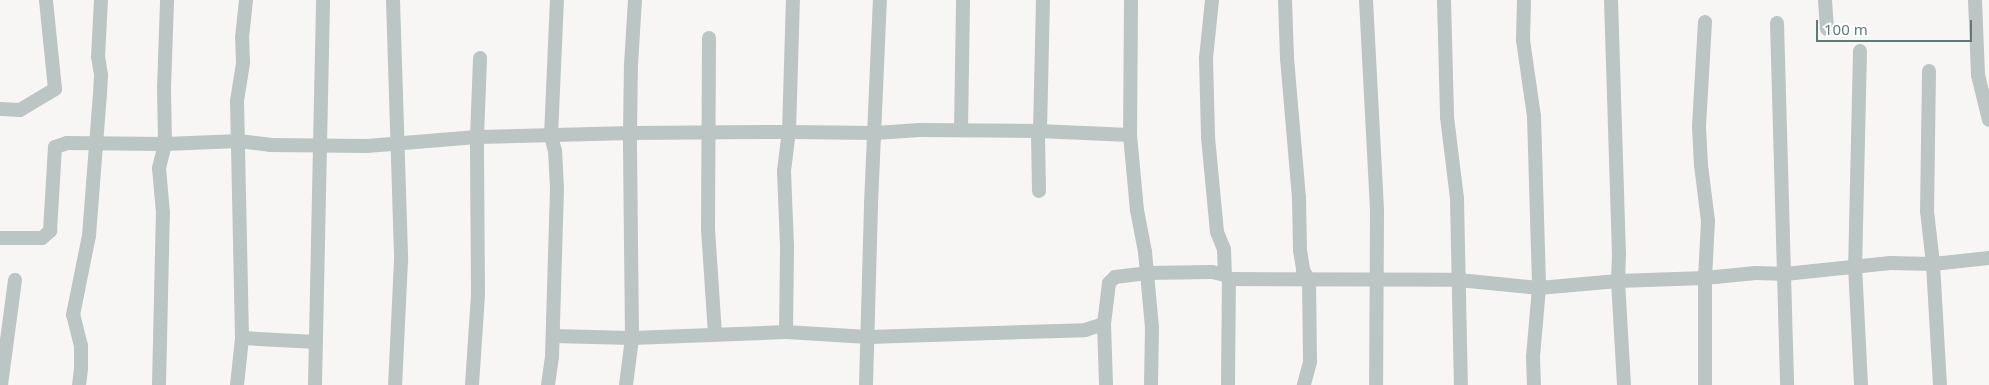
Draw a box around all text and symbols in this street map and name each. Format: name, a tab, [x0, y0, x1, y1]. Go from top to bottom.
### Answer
scale bar	[1819, 10, 1975, 42]
text: 100 m	[1824, 19, 1868, 39]

